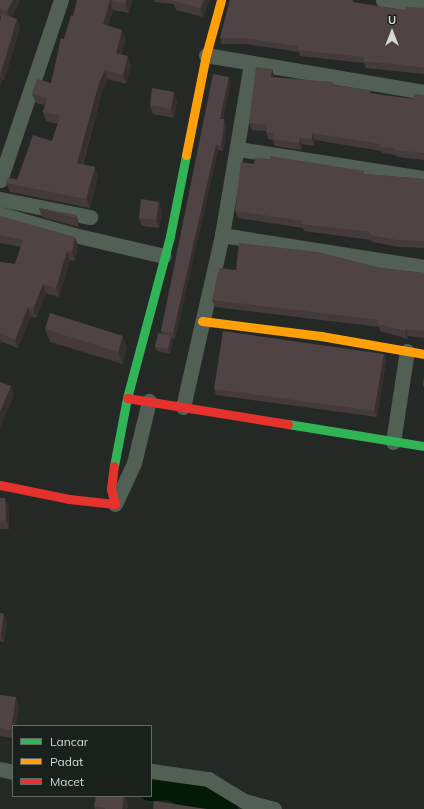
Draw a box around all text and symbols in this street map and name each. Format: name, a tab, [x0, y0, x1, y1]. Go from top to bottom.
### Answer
north arrow	[372, 12, 412, 52]
text: U	[388, 13, 396, 27]
legend	[12, 725, 152, 797]
text: Lancar	[50, 734, 88, 749]
text: Padat	[50, 754, 83, 769]
text: Macet	[50, 774, 84, 789]

